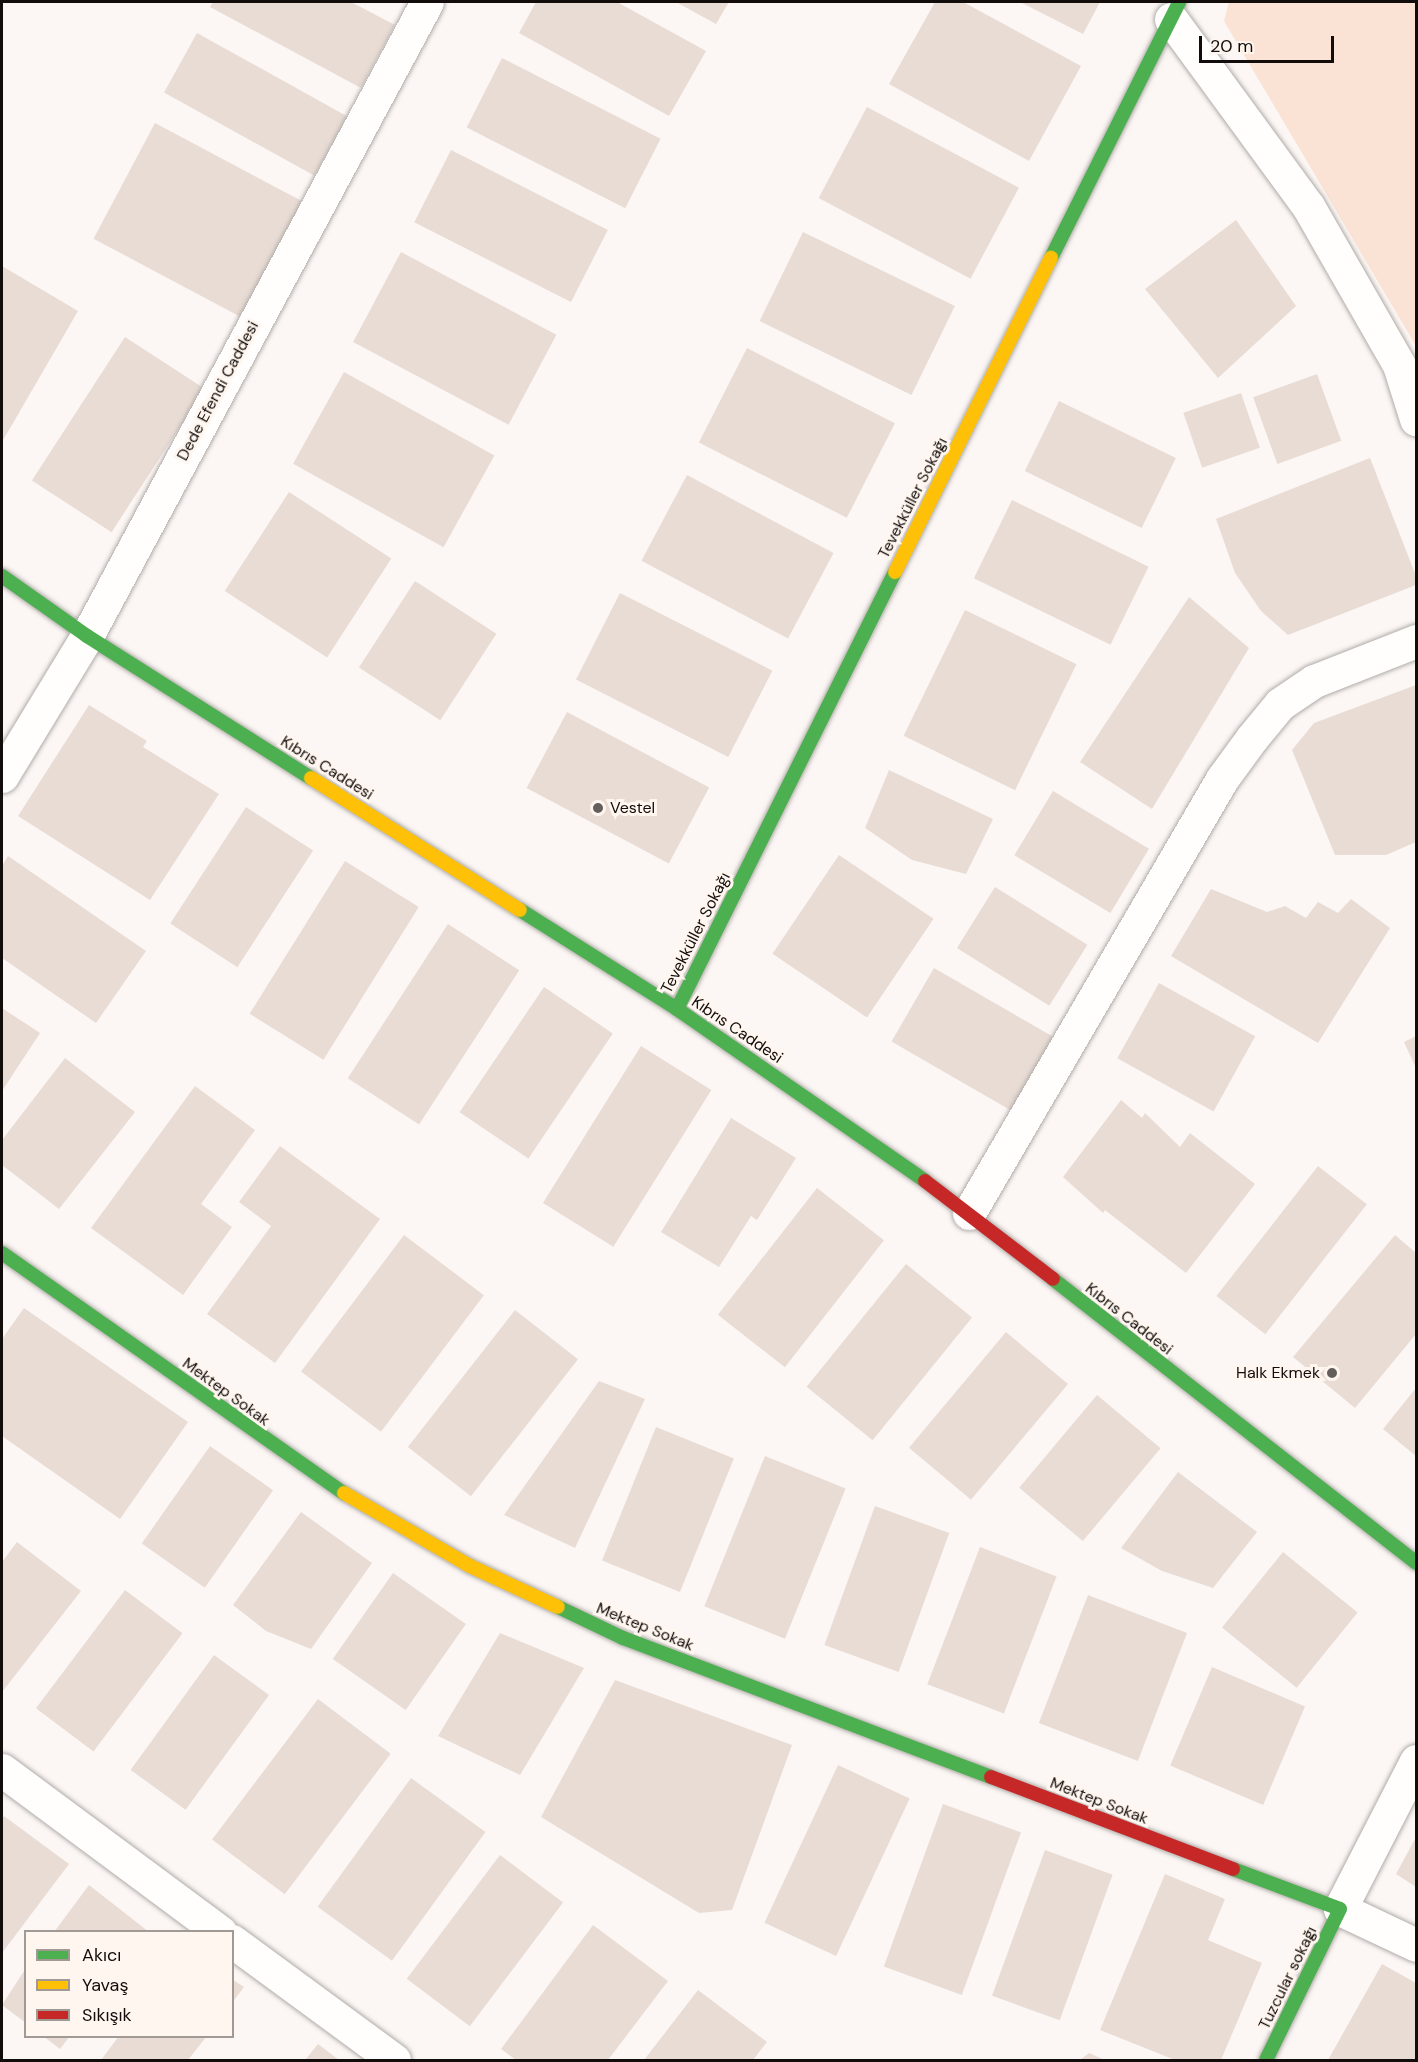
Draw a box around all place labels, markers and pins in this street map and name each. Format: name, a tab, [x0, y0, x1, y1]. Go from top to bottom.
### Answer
place label: Vestel	[610, 798, 655, 818]
marker: Vestel	[591, 801, 605, 815]
place label: Halk Ekmek	[1236, 1363, 1320, 1383]
marker: Halk Ekmek	[1325, 1366, 1339, 1380]

